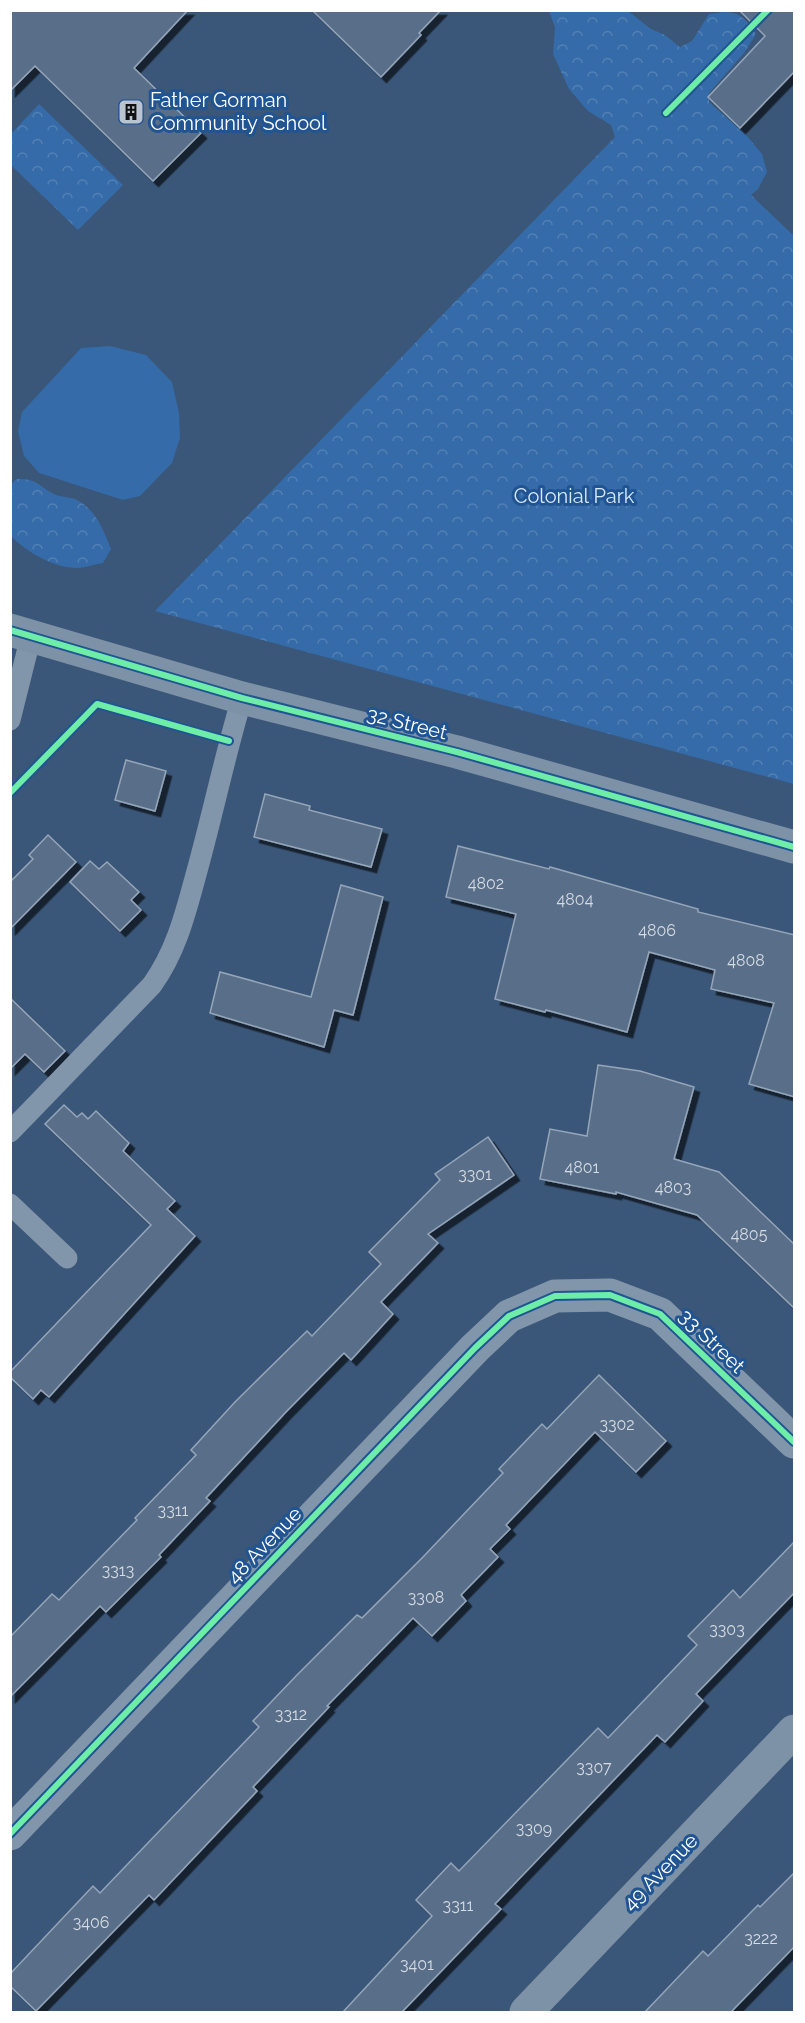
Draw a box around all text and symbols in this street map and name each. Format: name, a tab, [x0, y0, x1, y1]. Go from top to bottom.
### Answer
place label: Father Gorman Community School	[150, 88, 327, 135]
building icon: Father Gorman Community School	[116, 97, 146, 127]
park label: Colonial Park	[514, 484, 635, 508]
street label: 32 Street	[364, 701, 450, 745]
house number: 4802	[468, 874, 504, 893]
house number: 4804	[557, 890, 594, 909]
house number: 4806	[638, 921, 676, 940]
house number: 4808	[727, 951, 765, 970]
house number: 4801	[565, 1158, 600, 1177]
house number: 3301	[458, 1165, 492, 1184]
house number: 4803	[655, 1178, 691, 1197]
house number: 4805	[731, 1225, 768, 1244]
street label: 33 Street	[674, 1304, 750, 1378]
house number: 3302	[599, 1415, 635, 1434]
house number: 3311	[158, 1501, 189, 1520]
street label: 48 Avenue	[222, 1501, 307, 1588]
house number: 3313	[102, 1561, 134, 1580]
house number: 3308	[408, 1588, 444, 1607]
house number: 3303	[709, 1620, 745, 1639]
house number: 3312	[275, 1705, 307, 1724]
house number: 3307	[576, 1758, 612, 1777]
house number: 3309	[516, 1819, 552, 1838]
street label: 49 Avenue	[618, 1828, 703, 1915]
house number: 3311	[443, 1896, 474, 1915]
house number: 3406	[73, 1913, 109, 1932]
house number: 3222	[744, 1929, 778, 1948]
house number: 3401	[400, 1955, 434, 1974]

